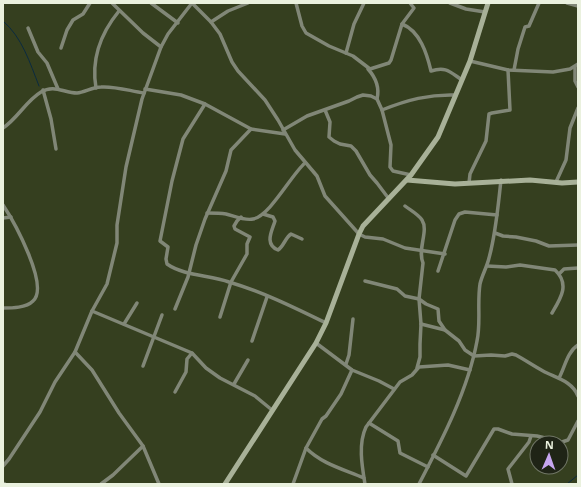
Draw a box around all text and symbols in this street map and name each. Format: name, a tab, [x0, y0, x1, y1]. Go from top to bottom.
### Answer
north arrow	[529, 435, 569, 475]
text: N	[545, 437, 554, 452]

